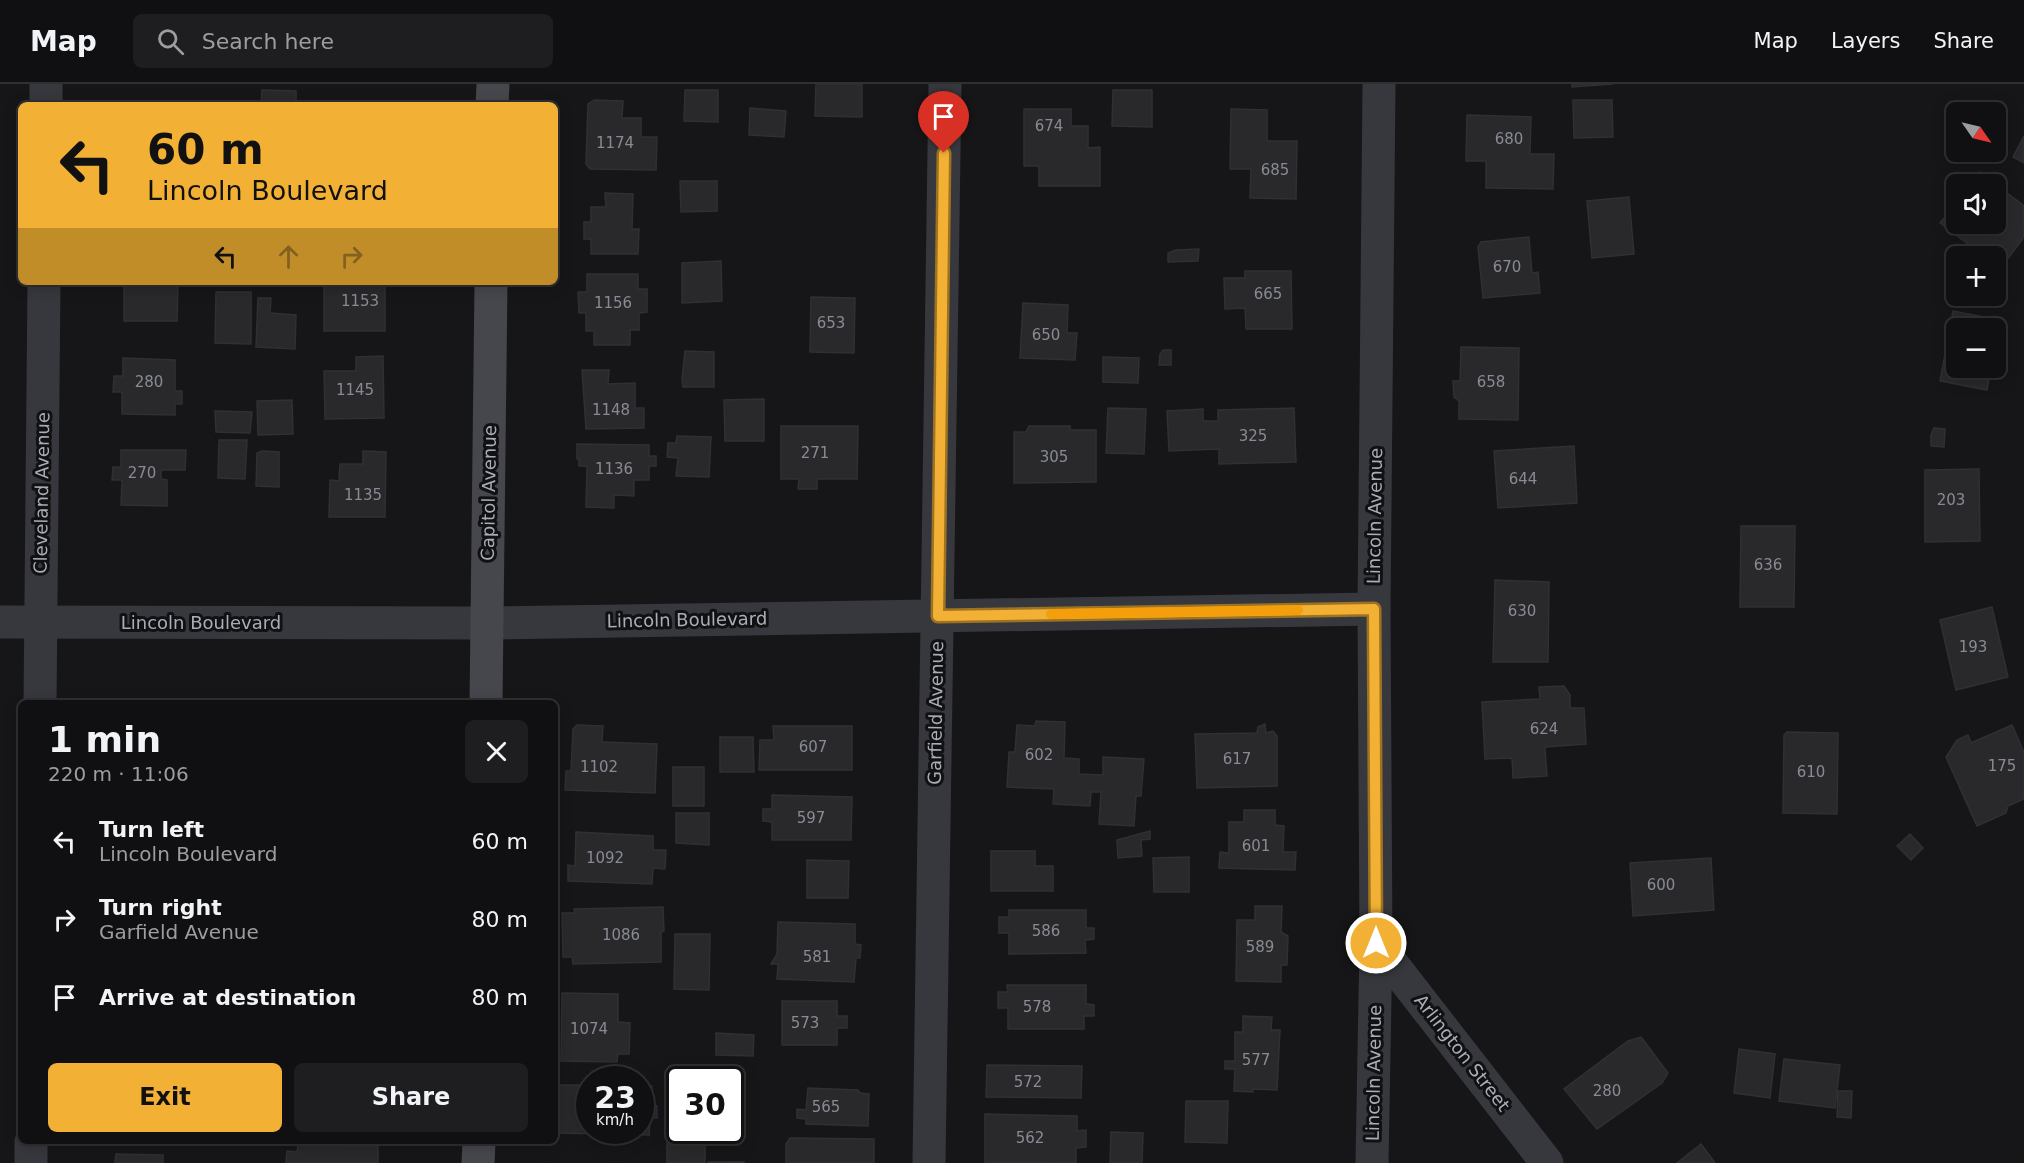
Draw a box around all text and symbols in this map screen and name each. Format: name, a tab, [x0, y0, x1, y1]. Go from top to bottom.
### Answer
search box	[133, 14, 553, 68]
text: Map	[30, 25, 97, 58]
icon: search	[154, 25, 187, 58]
text: Search here	[202, 29, 334, 54]
text: Map	[1754, 29, 1798, 53]
text: Layers	[1831, 29, 1900, 53]
text: Share	[1933, 29, 1994, 53]
pin	[918, 91, 969, 153]
icon: arrive	[927, 100, 960, 133]
north arrow	[1946, 102, 2006, 162]
map controls	[1946, 102, 2006, 378]
house number: 674	[1035, 117, 1063, 135]
text: 60 m	[147, 125, 264, 174]
icon: left	[48, 126, 126, 204]
house number: 680	[1495, 130, 1523, 148]
house number: 1174	[596, 134, 634, 152]
house number: 685	[1261, 161, 1289, 179]
button: sound	[1946, 174, 2006, 234]
text: Lincoln Boulevard	[147, 175, 388, 206]
icon: left	[209, 240, 242, 273]
icon: ahead	[272, 240, 305, 273]
icon: right	[335, 240, 368, 273]
button: +	[1946, 246, 2006, 306]
house number: 670	[1493, 258, 1521, 276]
house number: 665	[1254, 285, 1282, 303]
house number: 1153	[341, 292, 379, 310]
house number: 1156	[594, 294, 632, 312]
house number: 653	[817, 314, 845, 332]
button: −	[1946, 318, 2006, 378]
house number: 650	[1032, 326, 1060, 344]
house number: 280	[135, 373, 163, 391]
house number: 658	[1477, 373, 1505, 391]
house number: 1145	[336, 381, 374, 399]
house number: 1148	[592, 401, 630, 419]
street label: Cleveland Avenue	[30, 412, 53, 574]
street label: Capitol Avenue	[477, 425, 500, 561]
house number: 325	[1239, 427, 1267, 445]
house number: 271	[801, 444, 829, 462]
house number: 305	[1040, 448, 1068, 466]
street label: Lincoln Avenue	[1363, 448, 1386, 584]
house number: 1136	[595, 460, 633, 478]
house number: 270	[128, 464, 156, 482]
house number: 644	[1509, 470, 1537, 488]
house number: 1135	[344, 486, 382, 504]
house number: 203	[1937, 491, 1965, 509]
house number: 636	[1754, 556, 1782, 574]
house number: 630	[1508, 602, 1536, 620]
street label: Lincoln Boulevard	[607, 608, 767, 631]
street label: Lincoln Boulevard	[121, 612, 281, 633]
house number: 193	[1959, 638, 1987, 656]
street label: Garfield Avenue	[924, 641, 947, 785]
text: 1 min	[48, 719, 161, 760]
button: close	[465, 720, 528, 783]
house number: 624	[1530, 720, 1558, 738]
house number: 607	[799, 738, 827, 756]
house number: 602	[1025, 746, 1053, 764]
house number: 617	[1223, 750, 1251, 768]
house number: 175	[1988, 757, 2016, 775]
house number: 1102	[580, 758, 618, 776]
text: 220 m · 11:06	[48, 762, 189, 786]
house number: 610	[1797, 763, 1825, 781]
house number: 597	[797, 809, 825, 827]
text: Turn left	[99, 817, 204, 842]
icon: left	[48, 825, 81, 858]
text: 60 m	[472, 829, 528, 854]
house number: 601	[1242, 837, 1270, 855]
text: Lincoln Boulevard	[99, 842, 277, 866]
house number: 1092	[586, 849, 624, 867]
house number: 600	[1647, 876, 1675, 894]
text: Turn right	[99, 895, 222, 920]
icon: right	[48, 903, 81, 936]
text: 80 m	[472, 907, 528, 932]
position arrow	[1344, 911, 1408, 975]
text: Garfield Avenue	[99, 920, 259, 944]
house number: 586	[1032, 922, 1060, 940]
house number: 1086	[602, 926, 640, 944]
house number: 589	[1246, 938, 1274, 956]
house number: 581	[803, 948, 831, 966]
icon: arrive	[48, 981, 81, 1014]
text: Arrive at destination	[99, 985, 356, 1010]
text: 80 m	[472, 985, 528, 1010]
street label: Arlington Street	[1410, 990, 1515, 1115]
house number: 578	[1023, 998, 1051, 1016]
street label: Lincoln Avenue	[1362, 1005, 1385, 1141]
house number: 573	[791, 1014, 819, 1032]
house number: 1074	[570, 1020, 608, 1038]
house number: 577	[1242, 1051, 1270, 1069]
button: Exit	[48, 1063, 282, 1132]
button: Share	[294, 1063, 528, 1132]
speed limit sign: 30	[666, 1066, 744, 1144]
house number: 572	[1014, 1073, 1042, 1091]
text: 23	[594, 1080, 636, 1115]
house number: 280	[1593, 1082, 1621, 1100]
house number: 565	[812, 1098, 840, 1116]
text: km/h	[596, 1111, 634, 1129]
house number: 562	[1016, 1129, 1044, 1147]

